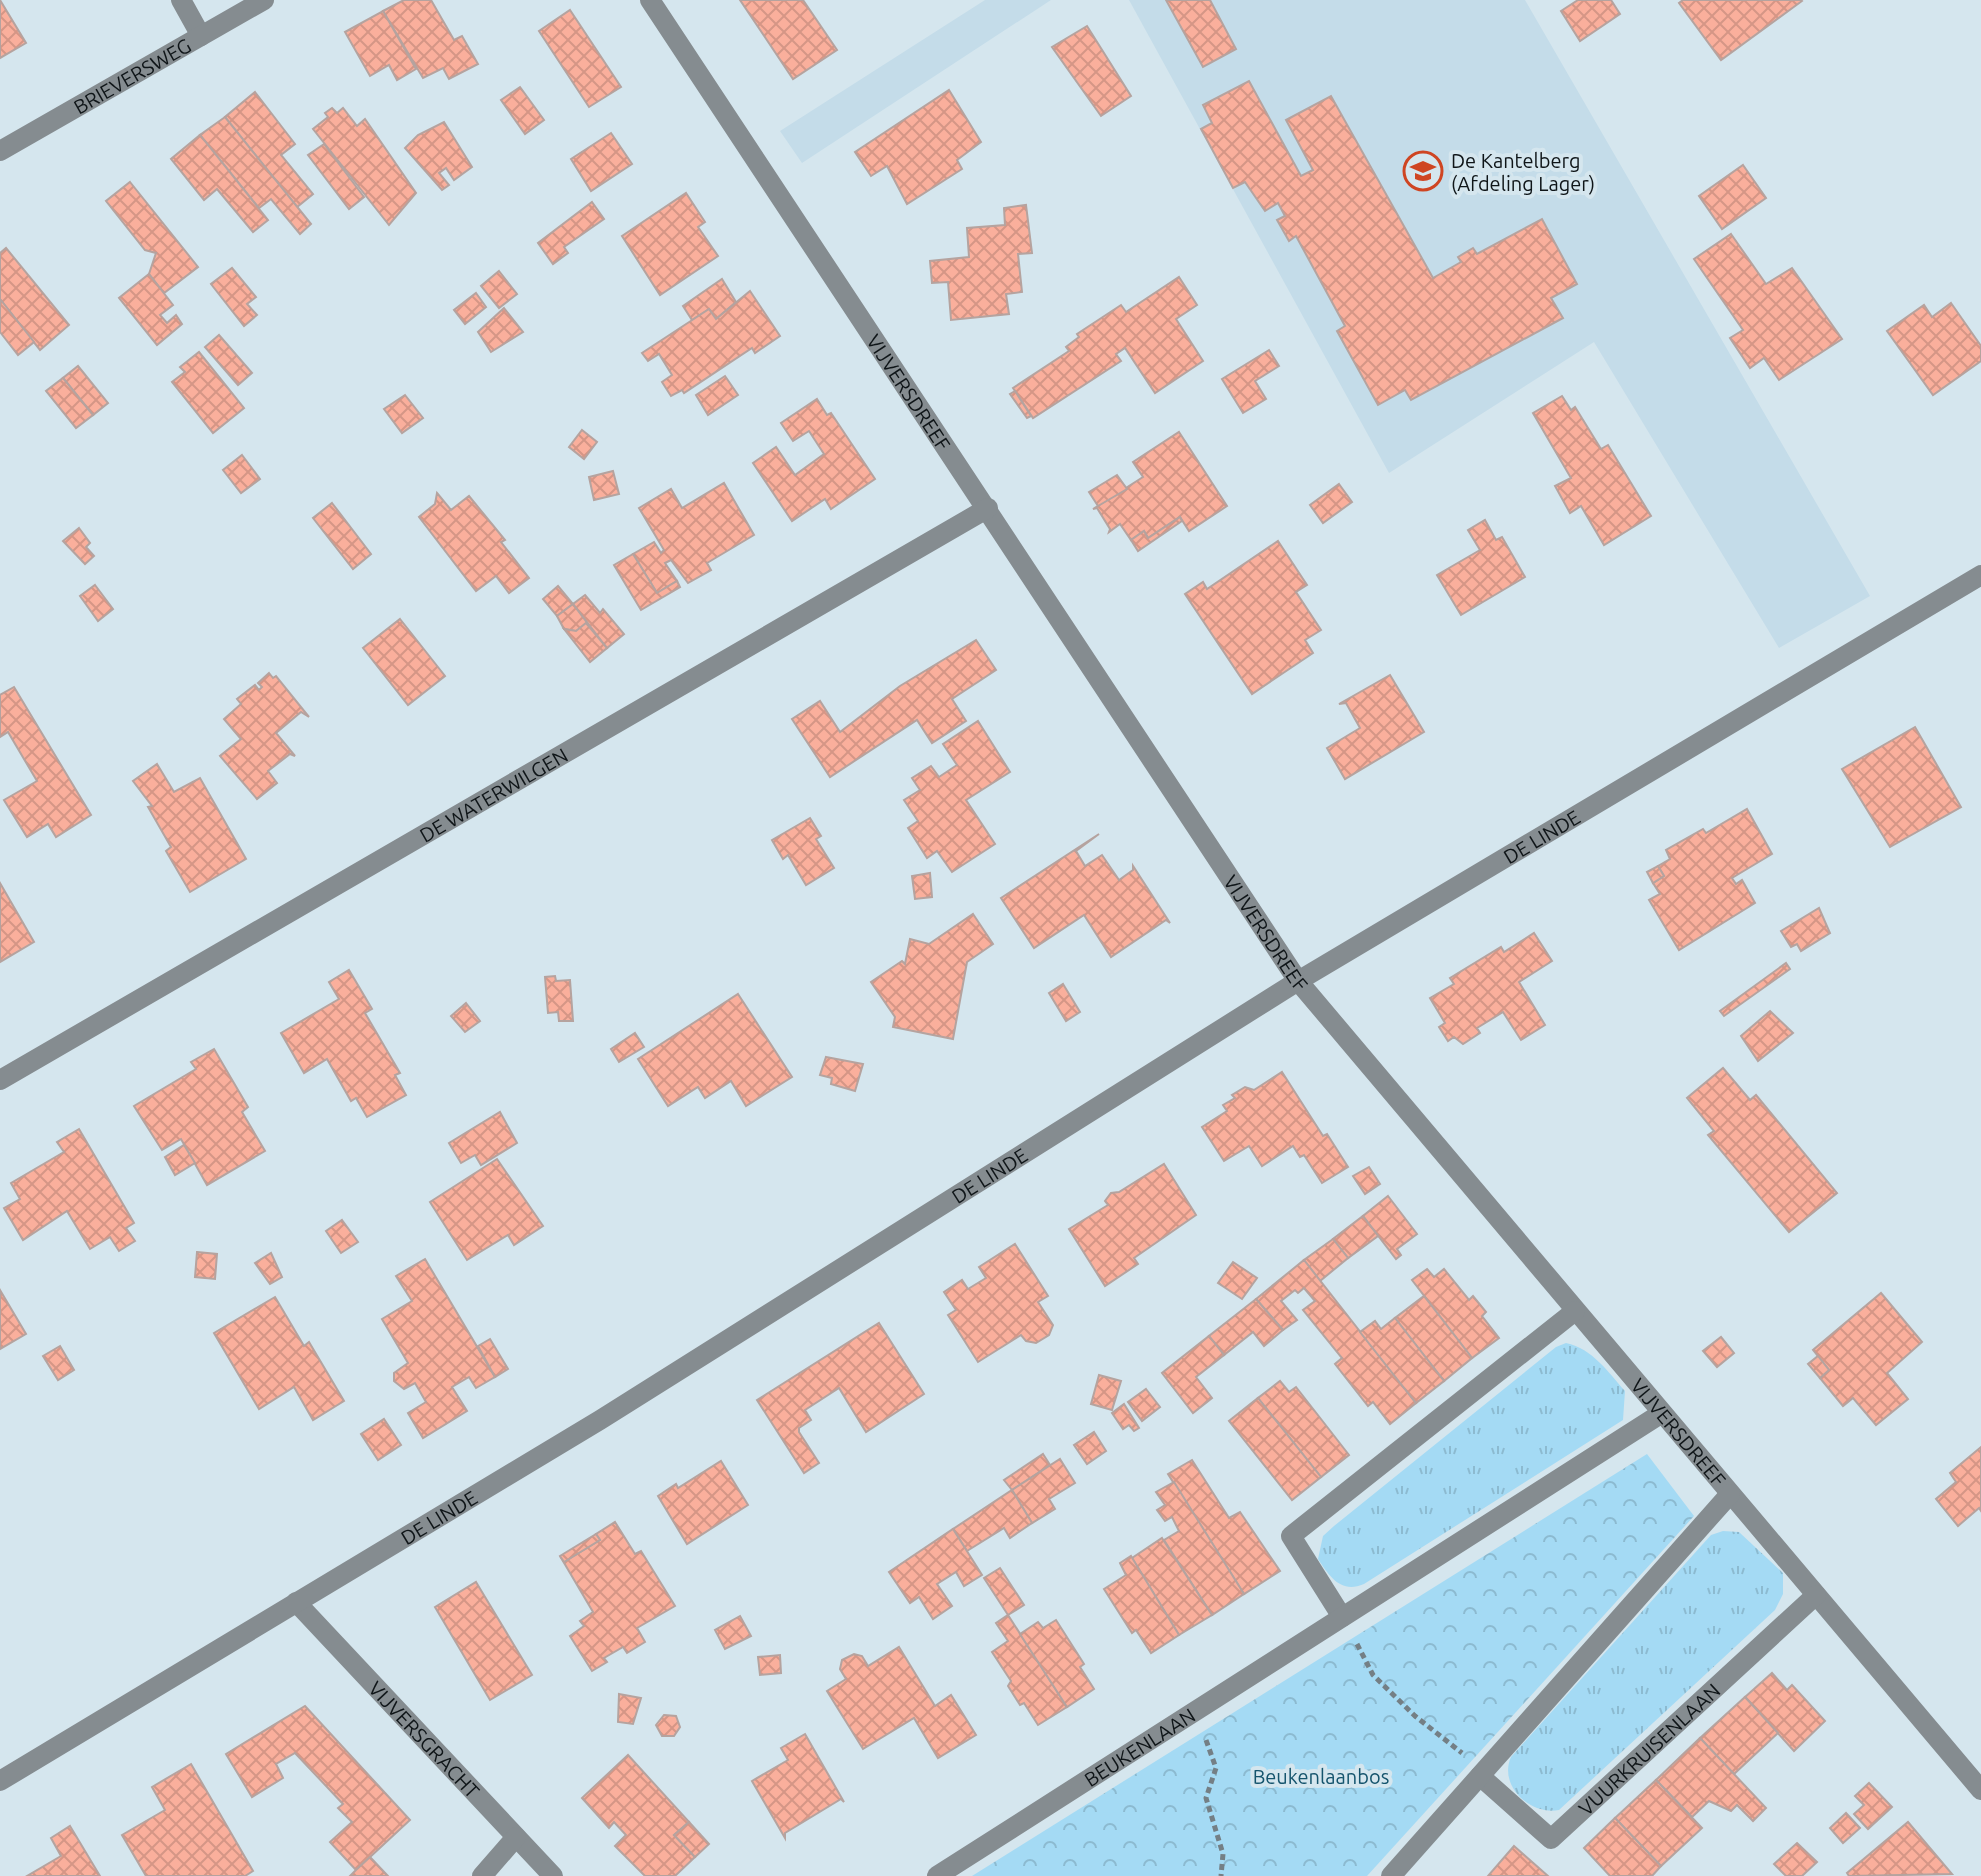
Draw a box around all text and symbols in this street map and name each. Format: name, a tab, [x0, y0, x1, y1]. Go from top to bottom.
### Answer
street label: BRIEVERSWEG	[69, 33, 195, 118]
place label: De Kantelberg (Afdeling Lager)	[1451, 149, 1595, 195]
school or university icon: De Kantelberg (Afdeling Lager)	[1402, 150, 1444, 192]
street label: VIJVERSDREEF	[862, 330, 956, 454]
street label: DE WATERWILGEN	[415, 743, 571, 846]
street label: DE LINDE	[1499, 805, 1584, 868]
street label: VIJVERSDREEF	[1220, 871, 1313, 996]
street label: DE LINDE	[947, 1143, 1031, 1208]
street label: VIJVERSDREEF	[1627, 1373, 1731, 1491]
street label: DE LINDE	[396, 1485, 481, 1549]
street label: VIJVERSGRACHT	[365, 1676, 485, 1802]
street label: VUURKRUISENLAAN	[1574, 1678, 1724, 1820]
street label: BEUKENLAAN	[1080, 1703, 1199, 1791]
park label: Beukenlaanbos	[1253, 1765, 1389, 1788]

